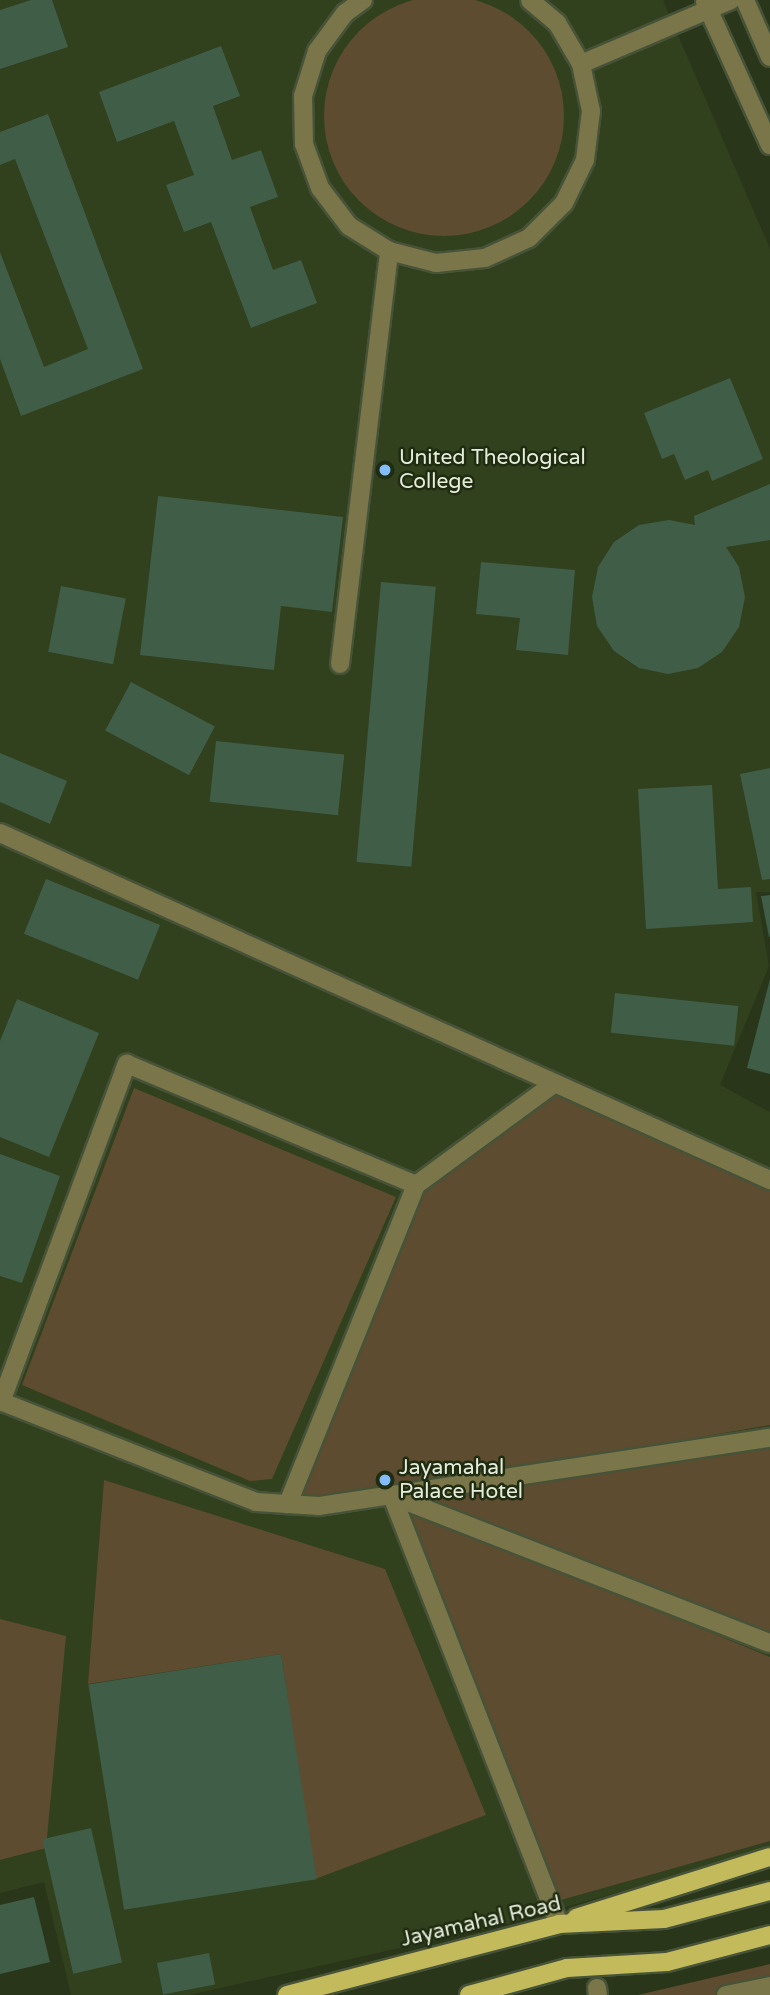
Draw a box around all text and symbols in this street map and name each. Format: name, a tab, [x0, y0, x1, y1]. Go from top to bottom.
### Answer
place label: United Theological College	[399, 445, 586, 495]
marker: United Theological College	[377, 462, 393, 478]
place label: Jayamahal Palace Hotel	[399, 1455, 523, 1505]
marker: Jayamahal Palace Hotel	[377, 1472, 393, 1488]
street label: Jayamahal Road	[399, 1891, 563, 1953]

